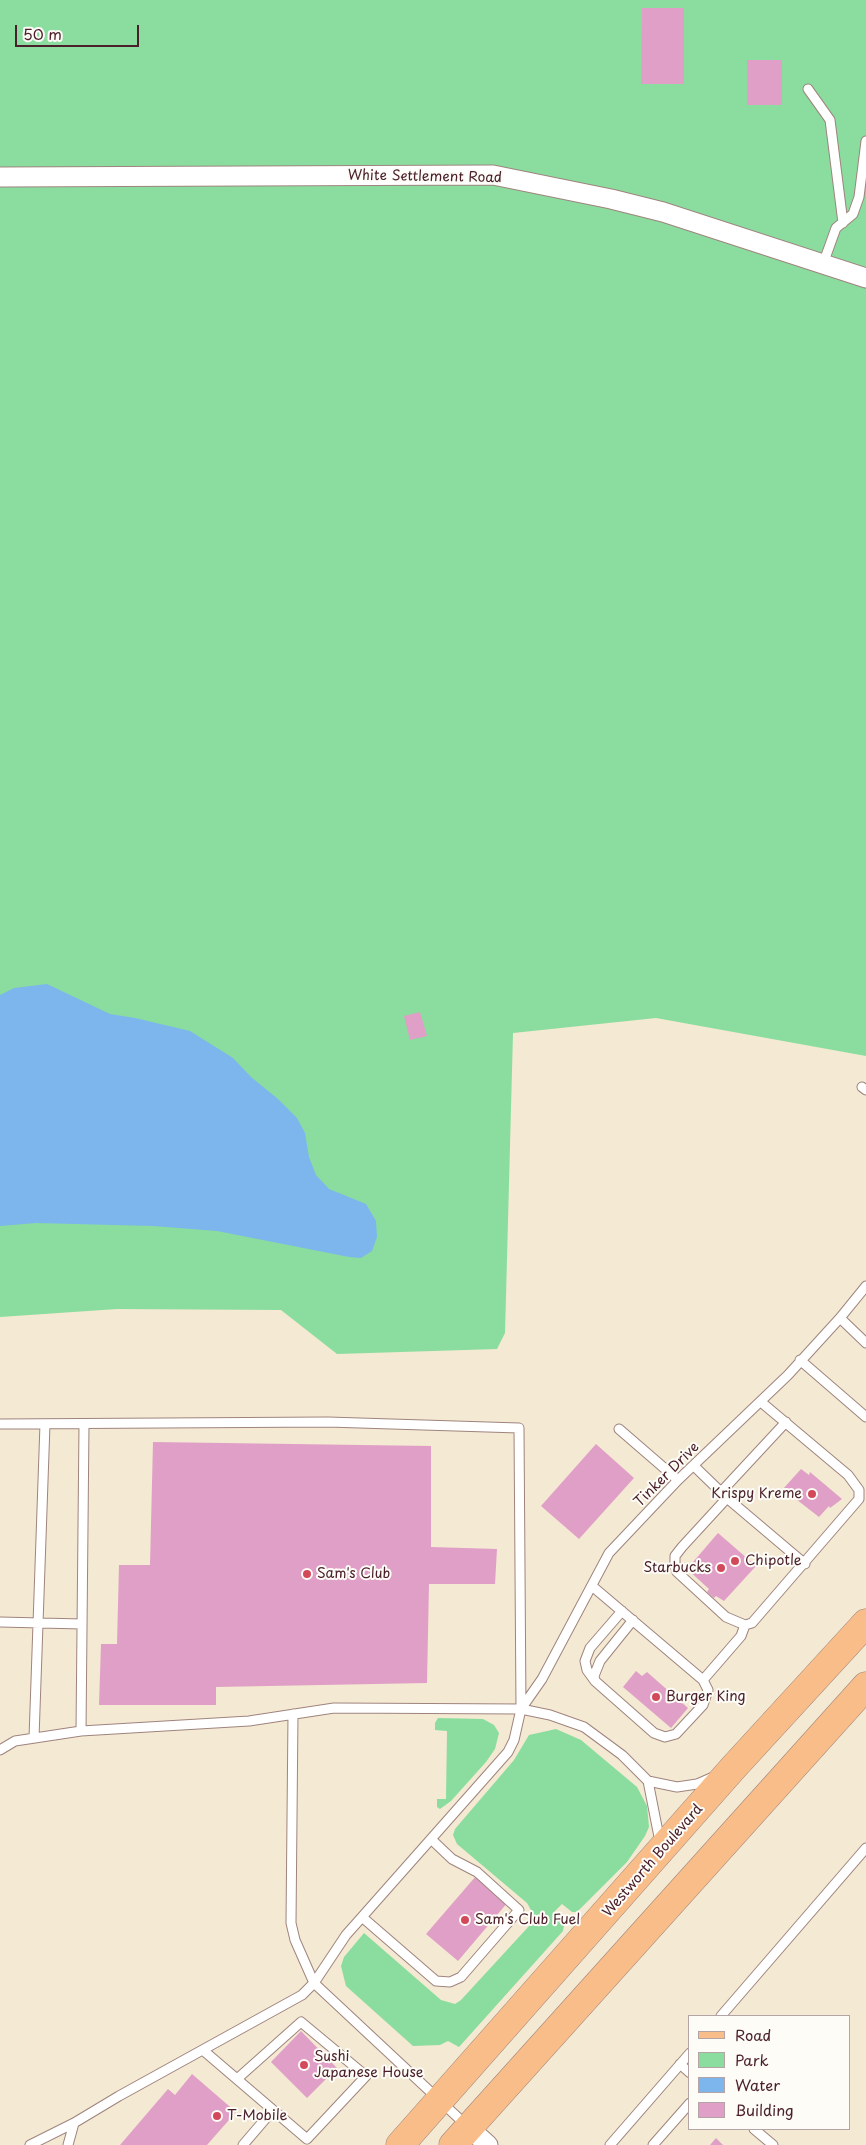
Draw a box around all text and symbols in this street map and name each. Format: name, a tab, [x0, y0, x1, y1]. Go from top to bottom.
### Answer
scale bar	[18, 15, 141, 47]
text: 50 m	[23, 22, 62, 45]
street label: White Settlement Road	[348, 167, 502, 187]
street label: Tinker Drive	[631, 1439, 703, 1511]
place label: Krispy Kreme	[711, 1486, 802, 1502]
marker: Krispy Kreme	[806, 1488, 818, 1500]
place label: Chipotle	[745, 1553, 802, 1569]
marker: Chipotle	[729, 1555, 741, 1567]
place label: Starbucks	[643, 1560, 711, 1576]
marker: Starbucks	[715, 1562, 727, 1574]
place label: Sam's Club	[317, 1566, 390, 1582]
marker: Sam's Club	[301, 1568, 313, 1580]
place label: Burger King	[666, 1689, 746, 1705]
marker: Burger King	[650, 1691, 662, 1703]
street label: Westworth Boulevard	[599, 1801, 707, 1921]
place label: Sam's Club Fuel	[475, 1912, 580, 1928]
marker: Sam's Club Fuel	[459, 1914, 471, 1926]
legend	[688, 2015, 851, 2130]
text: Road	[735, 2023, 771, 2046]
text: Park	[735, 2048, 769, 2071]
place label: Sushi Japanese House	[314, 2049, 423, 2082]
marker: Sushi Japanese House	[298, 2059, 310, 2071]
text: Water	[735, 2073, 780, 2096]
text: Building	[735, 2098, 794, 2121]
place label: T-Mobile	[227, 2108, 287, 2124]
marker: T-Mobile	[211, 2110, 223, 2122]

